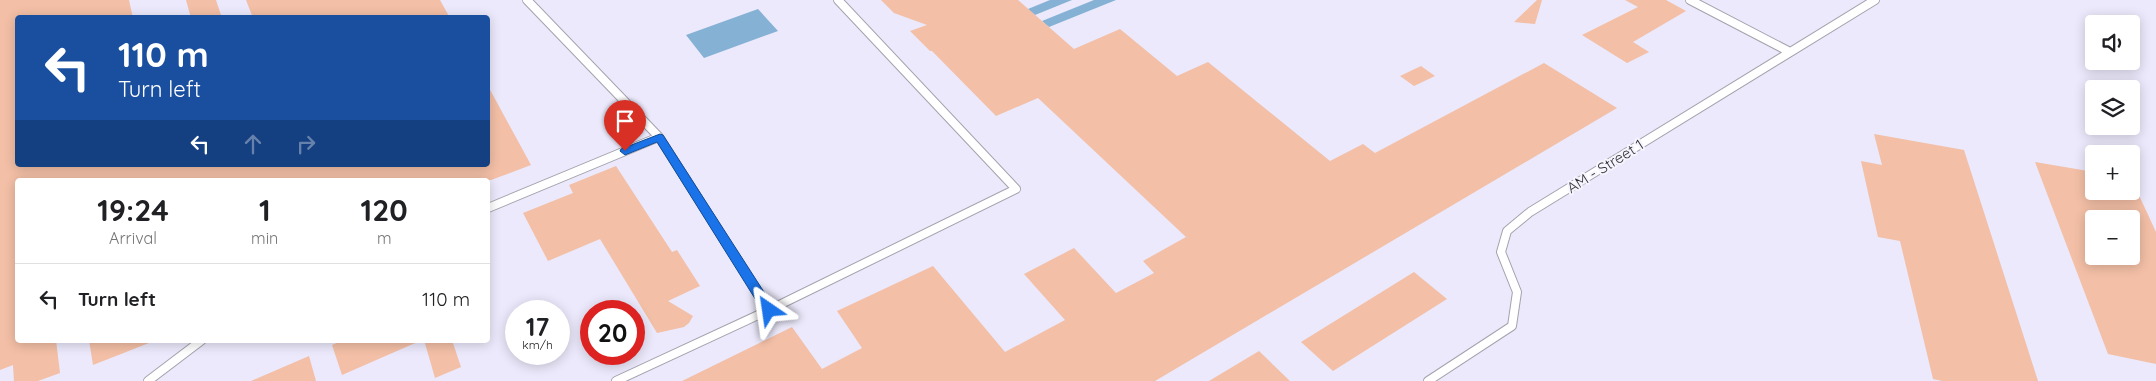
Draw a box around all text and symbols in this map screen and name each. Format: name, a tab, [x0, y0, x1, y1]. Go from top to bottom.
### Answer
map controls	[2085, 15, 2140, 265]
button: sound	[2085, 15, 2140, 70]
text: 110 m	[118, 32, 209, 76]
icon: left	[35, 35, 100, 100]
text: Turn left	[118, 75, 201, 103]
button: layers	[2085, 80, 2140, 135]
pin	[604, 100, 646, 151]
icon: arrive	[611, 107, 639, 135]
icon: left	[186, 130, 214, 158]
icon: ahead	[239, 130, 267, 158]
icon: right	[292, 130, 320, 158]
street label: AM - Street 1	[1563, 135, 1647, 197]
button: +	[2085, 145, 2140, 200]
text: 19:24	[97, 191, 169, 229]
text: 1	[259, 191, 271, 229]
text: 120	[361, 191, 408, 229]
button: −	[2085, 210, 2140, 265]
text: Arrival	[109, 228, 157, 248]
text: min	[251, 228, 278, 248]
text: m	[377, 228, 391, 248]
position arrow	[742, 283, 794, 335]
icon: left	[35, 285, 63, 313]
text: Turn left	[78, 287, 156, 311]
text: 110 m	[422, 287, 470, 311]
speed limit sign: 20	[580, 300, 645, 365]
text: 17	[526, 311, 549, 342]
text: km/h	[522, 337, 553, 352]

